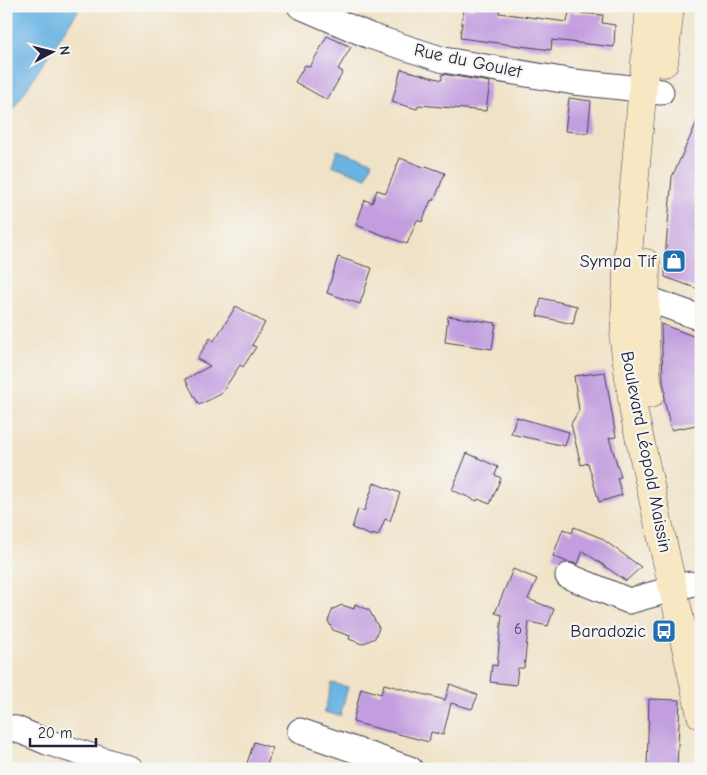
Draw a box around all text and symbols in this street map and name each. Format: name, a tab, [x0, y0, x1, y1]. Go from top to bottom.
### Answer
north arrow	[28, 28, 78, 78]
street label: Rue du Goulet	[412, 39, 525, 83]
text: N	[55, 45, 73, 56]
shop icon: Sympa Tif	[661, 248, 687, 274]
place label: Sympa Tif	[580, 251, 657, 272]
street label: Boulevard Léopold Maissin	[616, 350, 676, 554]
bus stop icon: Baradozic	[651, 618, 677, 644]
house number: 6	[514, 620, 522, 638]
place label: Baradozic	[570, 621, 646, 642]
scale bar	[30, 715, 96, 747]
text: 20 m	[38, 724, 72, 742]

